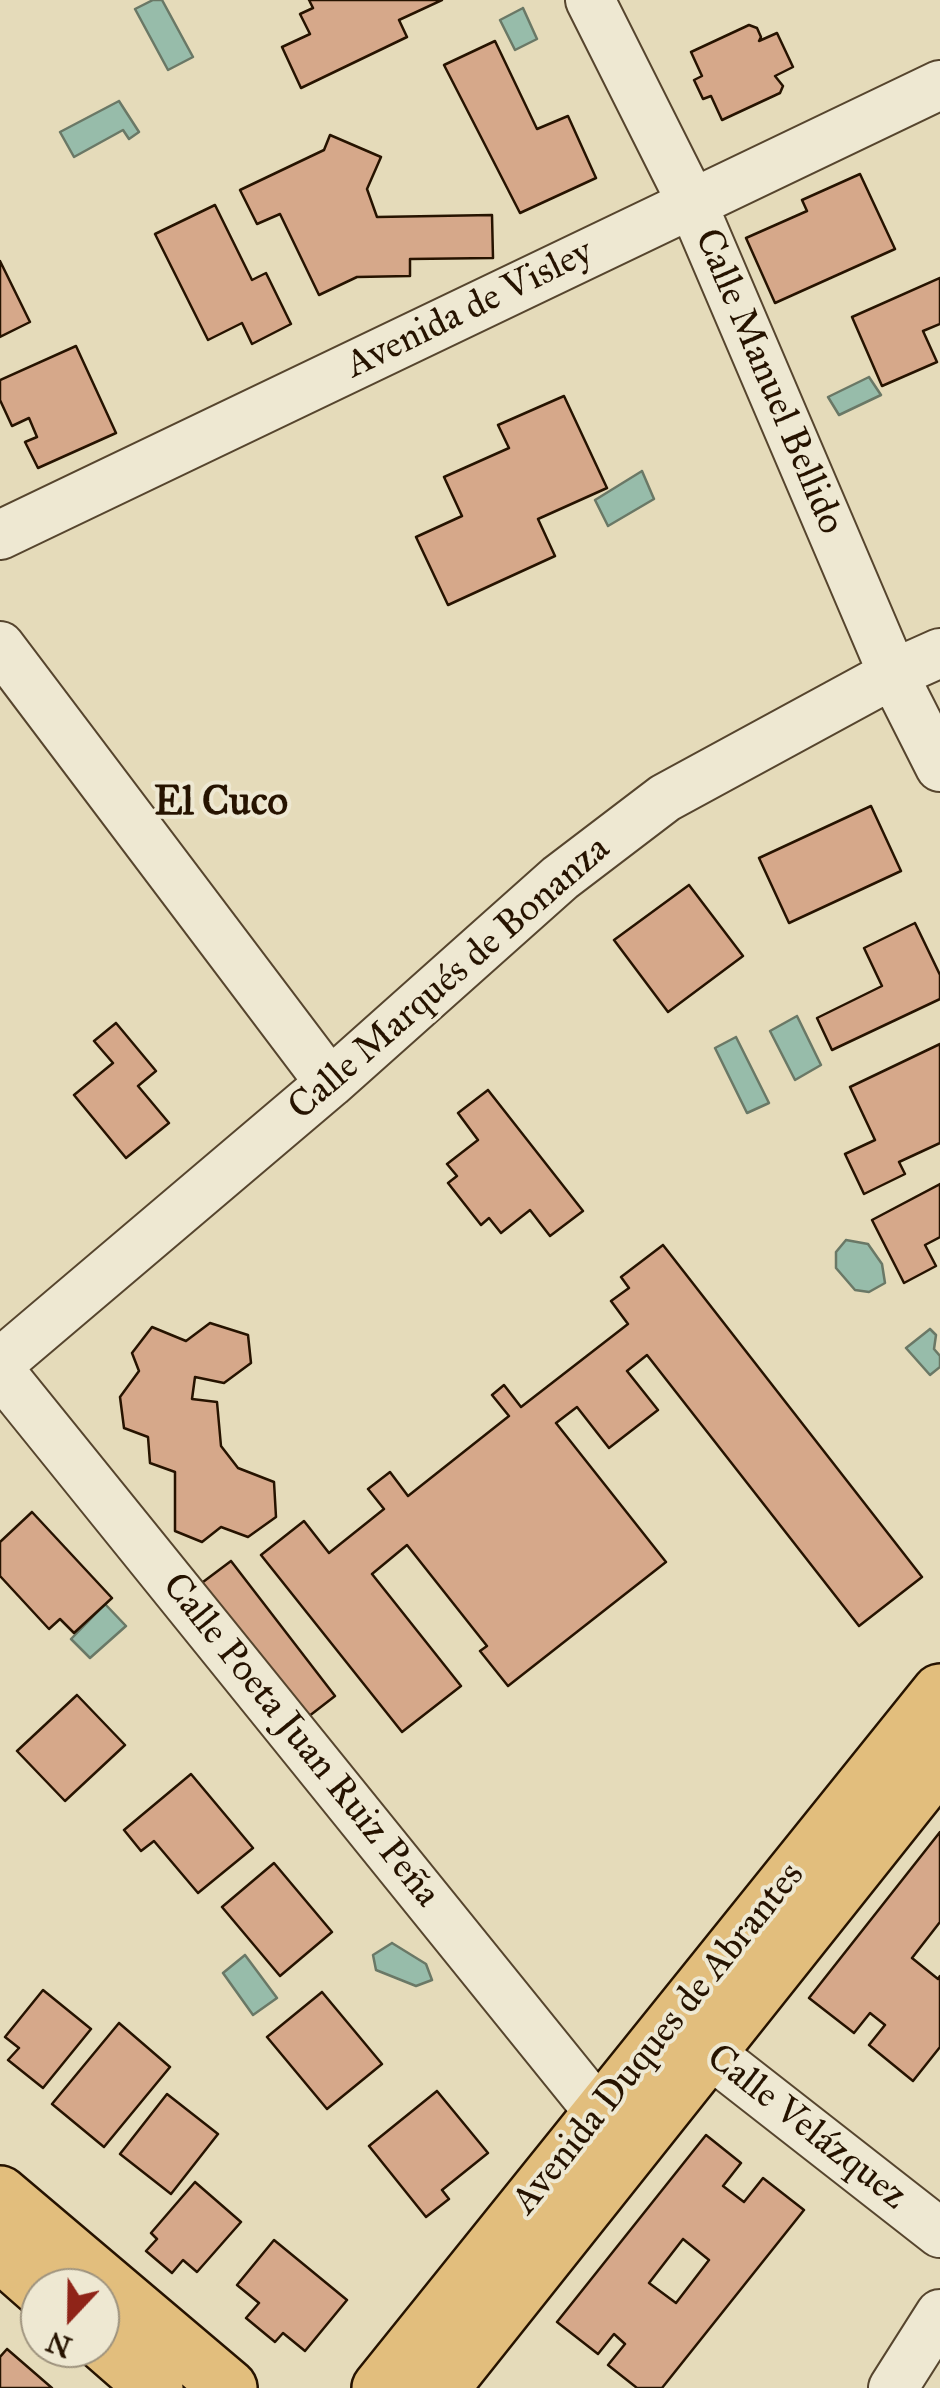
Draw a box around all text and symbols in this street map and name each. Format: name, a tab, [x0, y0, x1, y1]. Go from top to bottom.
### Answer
street label: Calle Manuel Bellido	[683, 223, 853, 541]
street label: Avenida de Visley	[339, 231, 601, 389]
district label: El Cuco	[154, 780, 288, 828]
street label: Calle Marqués de Bonanza	[280, 827, 620, 1131]
street label: Calle Poeta Juan Ruiz Peña	[151, 1565, 449, 1917]
street label: Avenida Duques de Abrantes	[503, 1854, 815, 2224]
street label: Calle Velázquez	[697, 2036, 915, 2220]
north arrow	[20, 2268, 120, 2368]
text: N	[42, 2324, 77, 2365]

